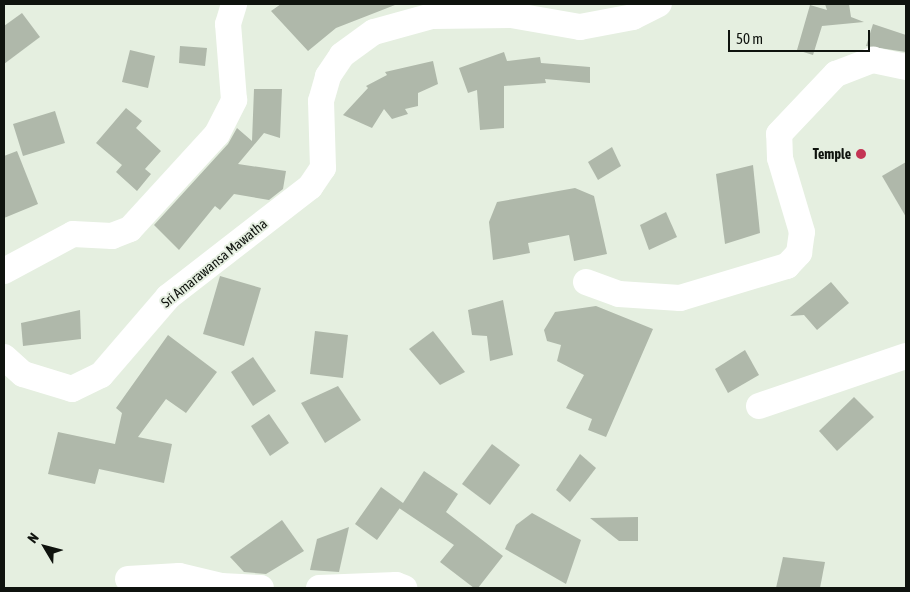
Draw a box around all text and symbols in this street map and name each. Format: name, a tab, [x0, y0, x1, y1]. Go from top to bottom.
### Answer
scale bar	[730, 20, 872, 52]
text: 50 m	[736, 30, 763, 47]
place label: Temple	[813, 146, 851, 162]
marker: Temple	[855, 148, 867, 160]
street label: Sri Amarawansa Mawatha	[158, 215, 270, 311]
north arrow	[20, 522, 70, 572]
text: N	[24, 530, 42, 546]

